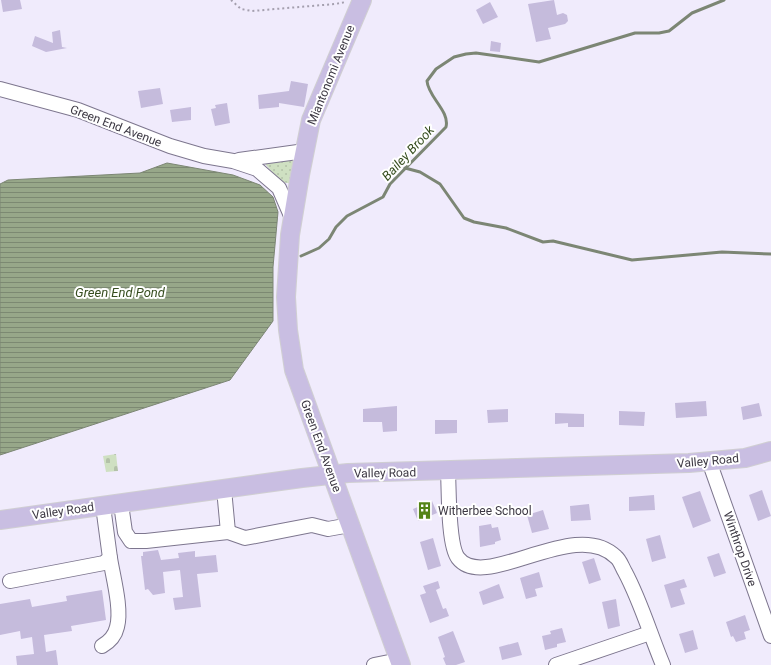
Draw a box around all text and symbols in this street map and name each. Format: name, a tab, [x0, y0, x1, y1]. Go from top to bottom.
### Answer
street label: Miantonomi Avenue	[305, 23, 357, 127]
street label: Green End Avenue	[68, 102, 164, 150]
water label: Bailey Brook	[379, 122, 438, 183]
water label: Green End Pond	[75, 285, 166, 300]
street label: Green End Avenue	[298, 398, 344, 494]
street label: Valley Road	[676, 451, 740, 471]
street label: Valley Road	[354, 465, 416, 481]
street label: Valley Road	[31, 500, 95, 522]
building icon: Witherbee School	[415, 501, 435, 521]
place label: Witherbee School	[438, 504, 532, 518]
street label: Winthrop Drive	[721, 510, 759, 588]

